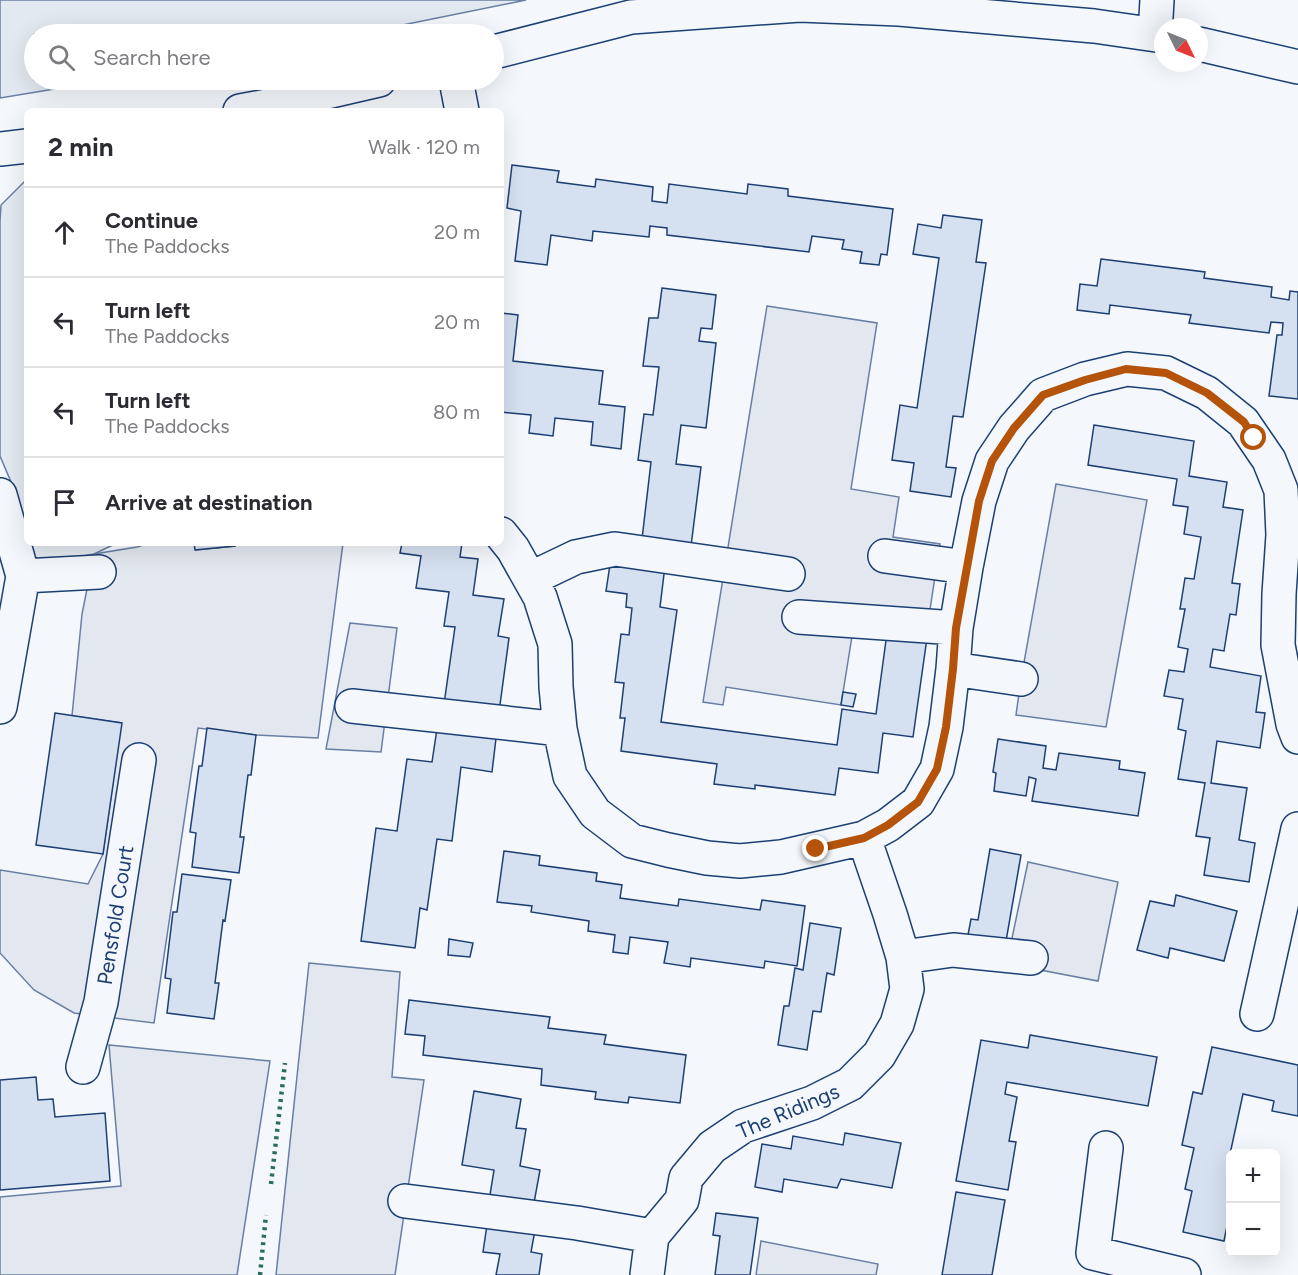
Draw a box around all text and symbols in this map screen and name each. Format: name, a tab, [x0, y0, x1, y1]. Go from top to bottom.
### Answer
north arrow	[1154, 18, 1208, 72]
search box	[24, 24, 504, 90]
icon: search	[45, 41, 78, 74]
text: Search here	[93, 44, 211, 71]
text: 2 min	[48, 131, 114, 163]
text: Walk · 120 m	[368, 135, 480, 159]
text: Continue	[105, 207, 198, 234]
icon: ahead	[48, 216, 81, 249]
text: 20 m	[434, 220, 480, 244]
text: The Paddocks	[105, 234, 230, 258]
text: Turn left	[105, 297, 191, 324]
icon: left	[48, 306, 81, 339]
text: 20 m	[434, 310, 480, 334]
text: The Paddocks	[105, 324, 230, 348]
text: Turn left	[105, 387, 191, 414]
icon: left	[48, 396, 81, 429]
text: 80 m	[433, 400, 480, 424]
text: The Paddocks	[105, 414, 230, 438]
route start	[1240, 424, 1266, 450]
icon: arrive	[48, 486, 81, 519]
text: Arrive at destination	[105, 489, 313, 516]
route end	[802, 835, 828, 861]
street label: Pensfold Court	[92, 843, 138, 987]
street label: The Ridings	[733, 1078, 843, 1144]
map controls	[1226, 1149, 1280, 1257]
button: +	[1226, 1149, 1280, 1203]
button: −	[1226, 1203, 1280, 1257]

